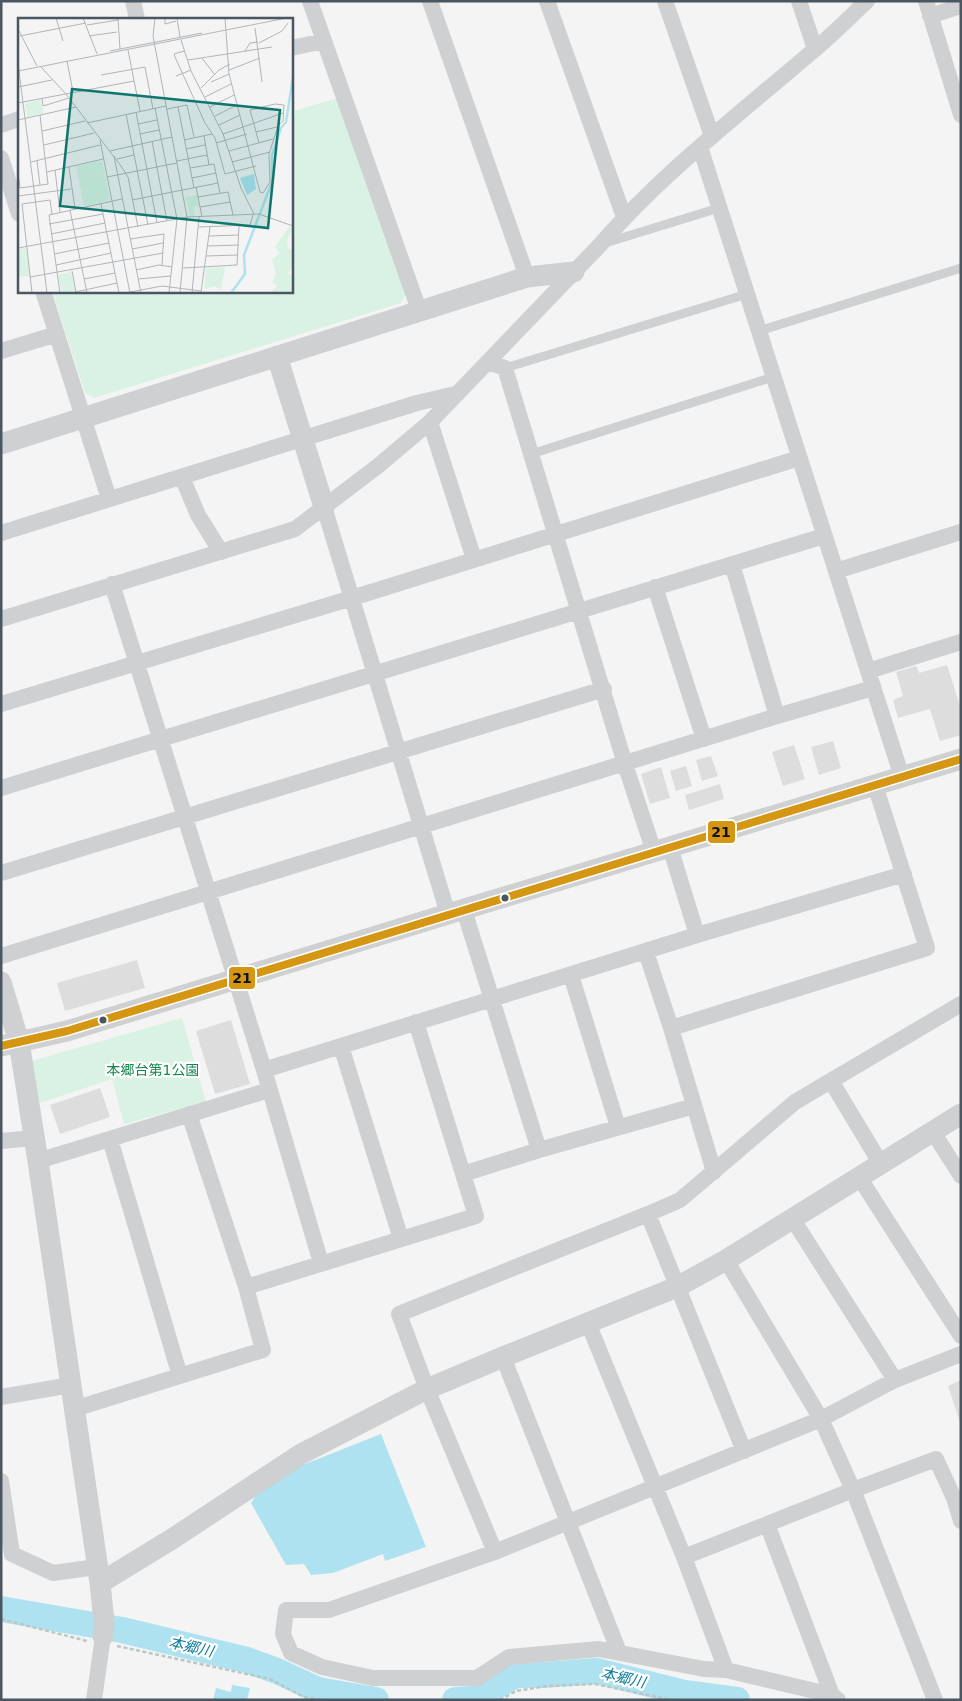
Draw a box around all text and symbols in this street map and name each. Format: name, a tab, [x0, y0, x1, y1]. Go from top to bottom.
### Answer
inset map	[18, 18, 292, 292]
line badge: 21	[707, 820, 736, 844]
text: 21	[711, 824, 731, 840]
unlabelled marker	[500, 893, 510, 903]
line badge: 21	[228, 966, 256, 990]
text: 21	[232, 970, 252, 986]
unlabelled marker	[98, 1015, 108, 1025]
park label: 本郷台第1公園	[107, 1062, 199, 1078]
water label: 本郷川	[167, 1633, 217, 1661]
water label: 本郷川	[599, 1664, 649, 1692]

